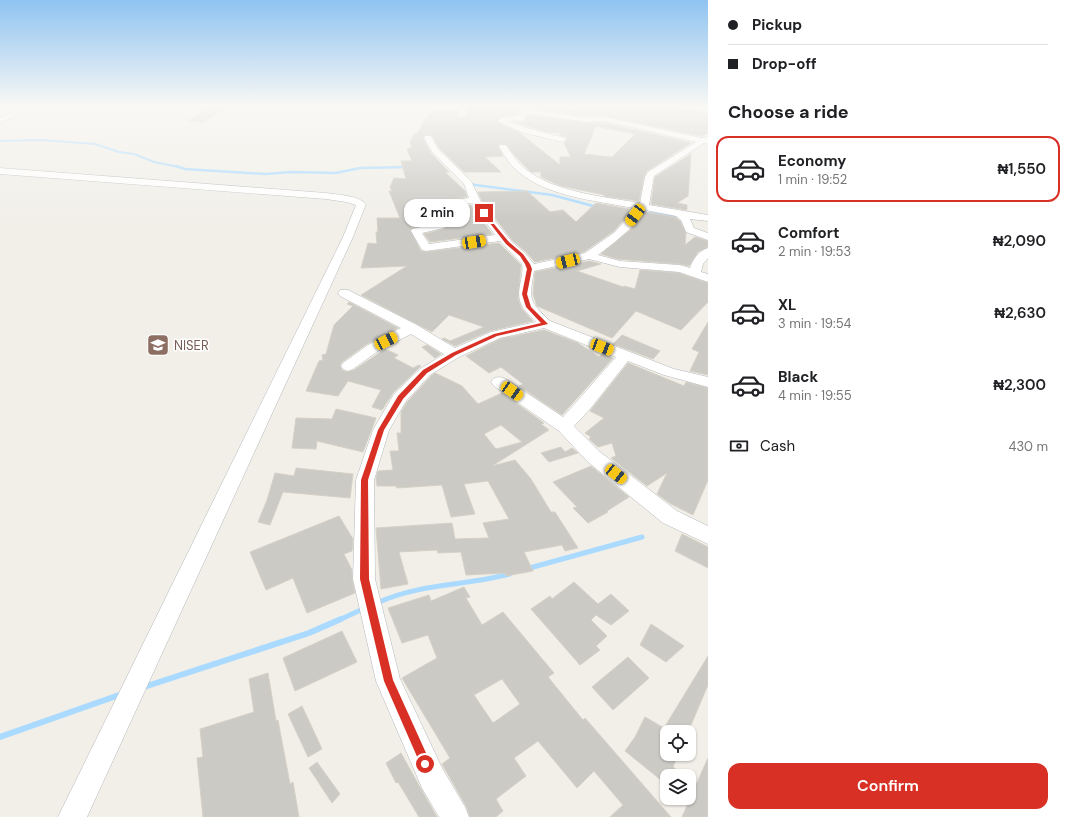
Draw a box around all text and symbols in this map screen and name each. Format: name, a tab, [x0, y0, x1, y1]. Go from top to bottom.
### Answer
text: Pickup	[752, 15, 802, 35]
text: Drop-off	[752, 54, 817, 74]
text: Choose a ride	[728, 100, 849, 124]
icon: car	[730, 151, 766, 187]
text: Economy	[778, 151, 846, 171]
text: ₦1,550	[998, 159, 1046, 179]
text: 1 min · 19:52	[778, 171, 847, 188]
callout: 2 min	[404, 199, 470, 227]
car	[623, 202, 647, 228]
text: 2 min	[420, 204, 454, 221]
route end	[475, 204, 493, 222]
icon: car	[730, 223, 766, 259]
text: Comfort	[778, 223, 839, 243]
text: ₦2,090	[993, 231, 1046, 251]
car	[461, 234, 487, 250]
text: 2 min · 19:53	[778, 243, 851, 260]
car	[555, 252, 581, 270]
icon: car	[730, 295, 766, 331]
text: XL	[778, 295, 796, 315]
text: ₦2,630	[994, 303, 1046, 323]
text: 3 min · 19:54	[778, 315, 851, 332]
car	[373, 330, 399, 352]
school or university icon: NISER	[145, 332, 171, 358]
place label: NISER	[174, 337, 209, 354]
car	[589, 337, 615, 357]
icon: car	[730, 367, 766, 403]
text: Black	[778, 367, 818, 387]
text: ₦2,300	[993, 375, 1046, 395]
car	[499, 379, 525, 403]
text: 4 min · 19:55	[778, 387, 852, 404]
icon: cash	[728, 435, 750, 457]
text: Cash	[760, 436, 795, 456]
text: 430 m	[1008, 438, 1048, 455]
car	[603, 462, 629, 486]
map controls	[660, 725, 696, 805]
button: locate	[660, 725, 696, 761]
route start	[416, 755, 434, 773]
button: Confirm	[728, 763, 1048, 809]
button: layers	[660, 769, 696, 805]

